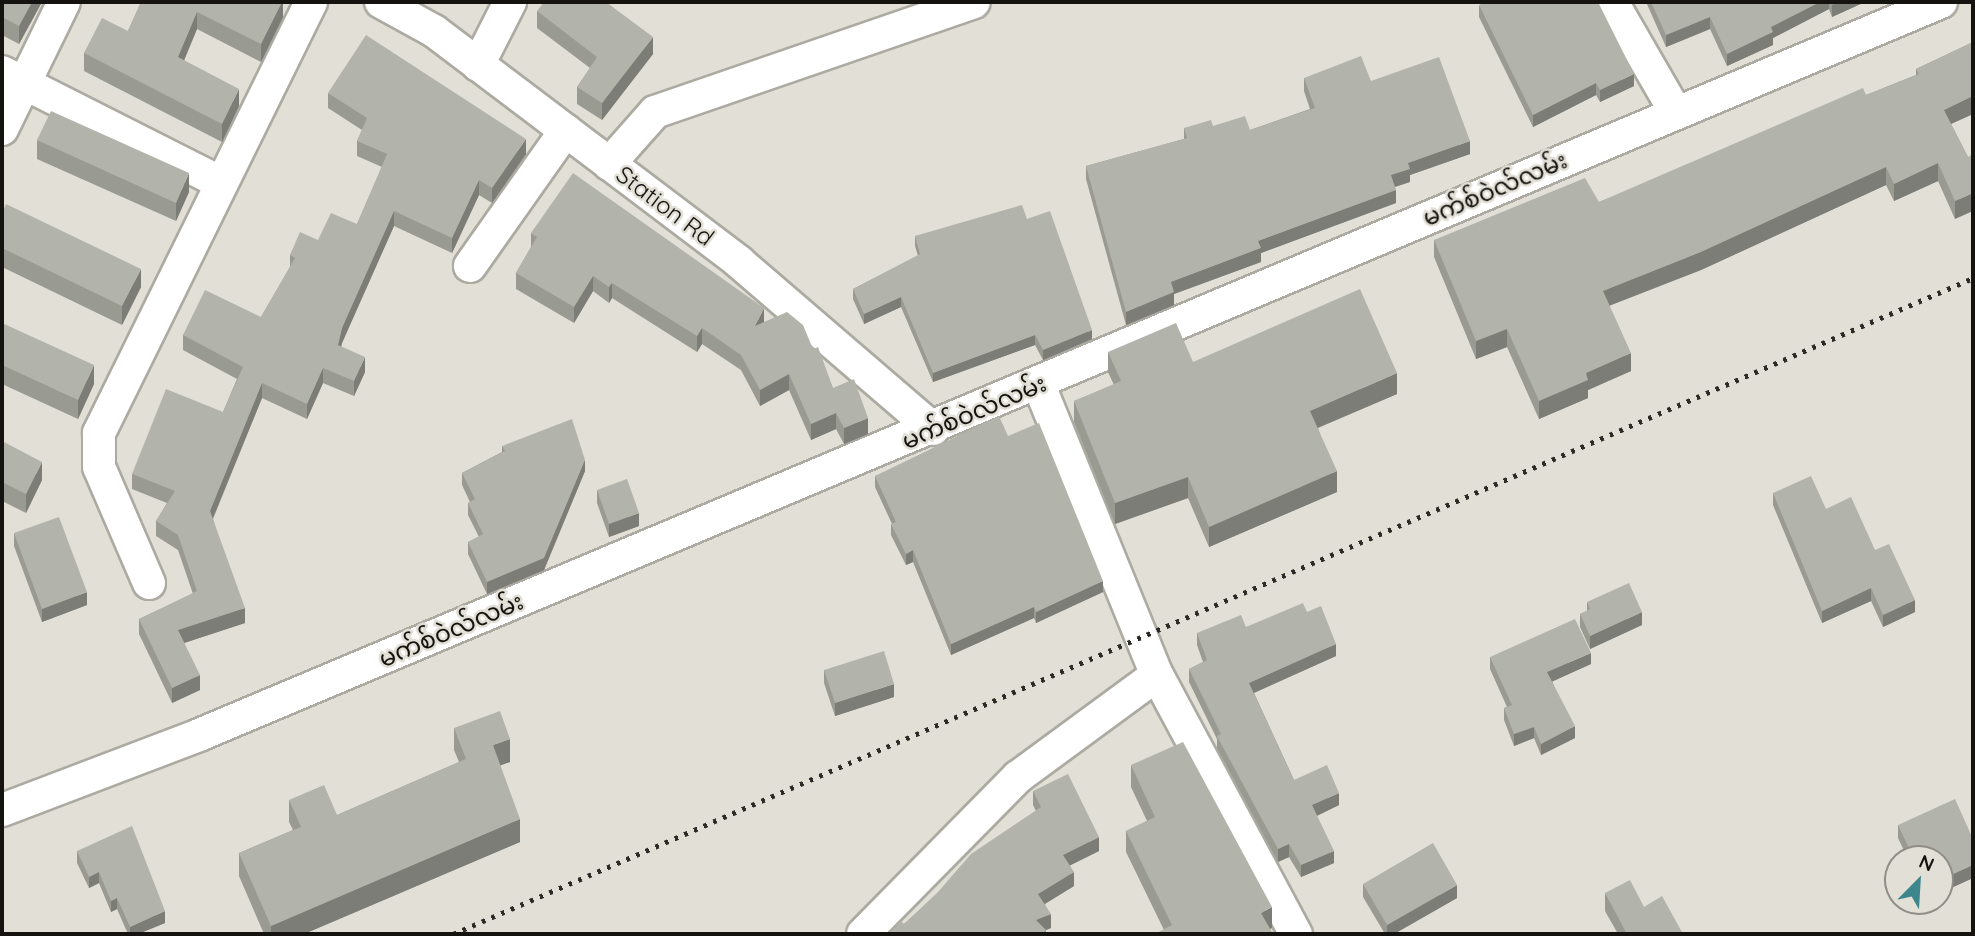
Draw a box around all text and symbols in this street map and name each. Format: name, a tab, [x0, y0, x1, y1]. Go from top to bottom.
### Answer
street label: မက်စ်ဝဲလ်လမ်း	[1418, 146, 1572, 232]
street label: Station Rd	[610, 160, 720, 252]
street label: မက်စ်ဝဲလ်လမ်း	[897, 369, 1051, 455]
street label: မက်စ်ဝဲလ်လမ်း	[374, 587, 528, 673]
north arrow	[1884, 845, 1954, 915]
text: N	[1915, 849, 1938, 876]

